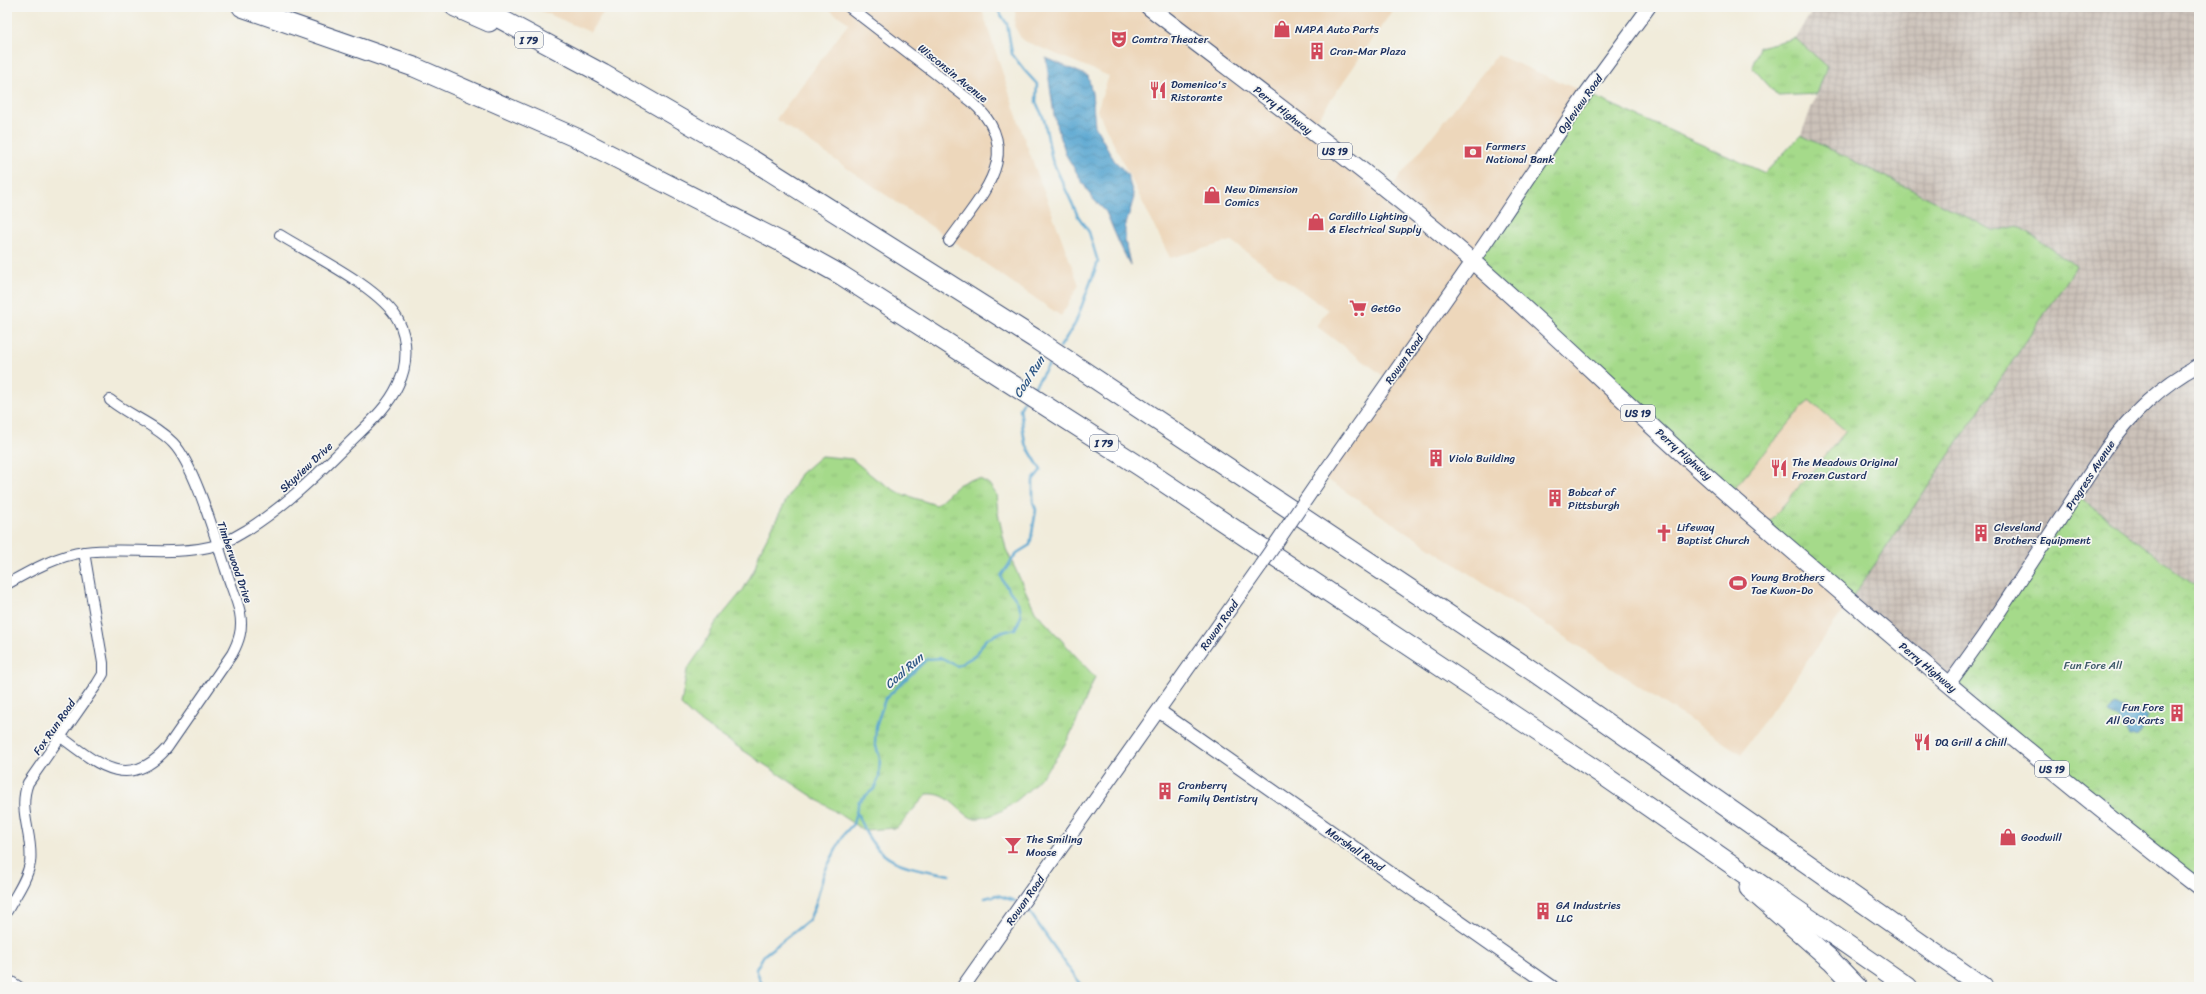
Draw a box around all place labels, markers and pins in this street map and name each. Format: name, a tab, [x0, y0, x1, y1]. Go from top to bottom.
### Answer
shop icon: NAPA Auto Parts	[1272, 19, 1292, 39]
place label: NAPA Auto Parts	[1295, 20, 1380, 39]
theatre icon: Comtra Theater	[1109, 29, 1129, 49]
place label: Comtra Theater	[1132, 30, 1209, 49]
building icon: Cran-Mar Plaza	[1307, 41, 1327, 61]
place label: Cran-Mar Plaza	[1330, 42, 1406, 61]
place label: Domenico's Ristorante	[1171, 75, 1227, 107]
restaurant icon: Domenico's Ristorante	[1148, 80, 1168, 100]
place label: Farmers National Bank	[1486, 137, 1554, 169]
bank icon: Farmers National Bank	[1463, 142, 1483, 162]
place label: New Dimension Comics	[1225, 180, 1298, 212]
shop icon: New Dimension Comics	[1202, 185, 1222, 205]
place label: Cardillo Lighting & Electrical Supply	[1329, 207, 1422, 239]
shop icon: Cardillo Lighting & Electrical Supply	[1306, 212, 1326, 232]
supermarket icon: GetGo	[1348, 298, 1368, 318]
place label: GetGo	[1371, 299, 1401, 318]
building icon: Viola Building	[1426, 448, 1446, 468]
place label: Viola Building	[1449, 449, 1516, 468]
place label: The Meadows Original Frozen Custard	[1792, 453, 1899, 485]
restaurant icon: The Meadows Original Frozen Custard	[1769, 458, 1789, 478]
place label: Bobcat of Pittsburgh	[1568, 483, 1620, 515]
building icon: Bobcat of Pittsburgh	[1545, 488, 1565, 508]
place label: Lifeway Baptist Church	[1677, 518, 1750, 550]
place label: Cleveland Brothers Equipment	[1994, 518, 2091, 550]
church icon: Lifeway Baptist Church	[1654, 523, 1674, 543]
building icon: Cleveland Brothers Equipment	[1971, 523, 1991, 543]
place label: Young Brothers Tae Kwon-Do	[1751, 568, 1825, 600]
sports icon: Young Brothers Tae Kwon-Do	[1728, 573, 1748, 593]
place label: Fun Fore All Go Karts	[2105, 698, 2165, 730]
building icon: Fun Fore All Go Karts	[2167, 703, 2187, 723]
restaurant icon: DQ Grill & Chill	[1912, 732, 1932, 752]
place label: DQ Grill & Chill	[1935, 733, 2008, 752]
place label: Cranberry Family Dentistry	[1178, 776, 1258, 808]
building icon: Cranberry Family Dentistry	[1155, 781, 1175, 801]
shop icon: Goodwill	[1998, 827, 2018, 847]
place label: Goodwill	[2021, 828, 2063, 847]
place label: The Smiling Moose	[1026, 830, 1083, 862]
bar icon: The Smiling Moose	[1003, 835, 1023, 855]
place label: GA Industries LLC	[1556, 896, 1621, 928]
building icon: GA Industries LLC	[1533, 901, 1553, 921]

